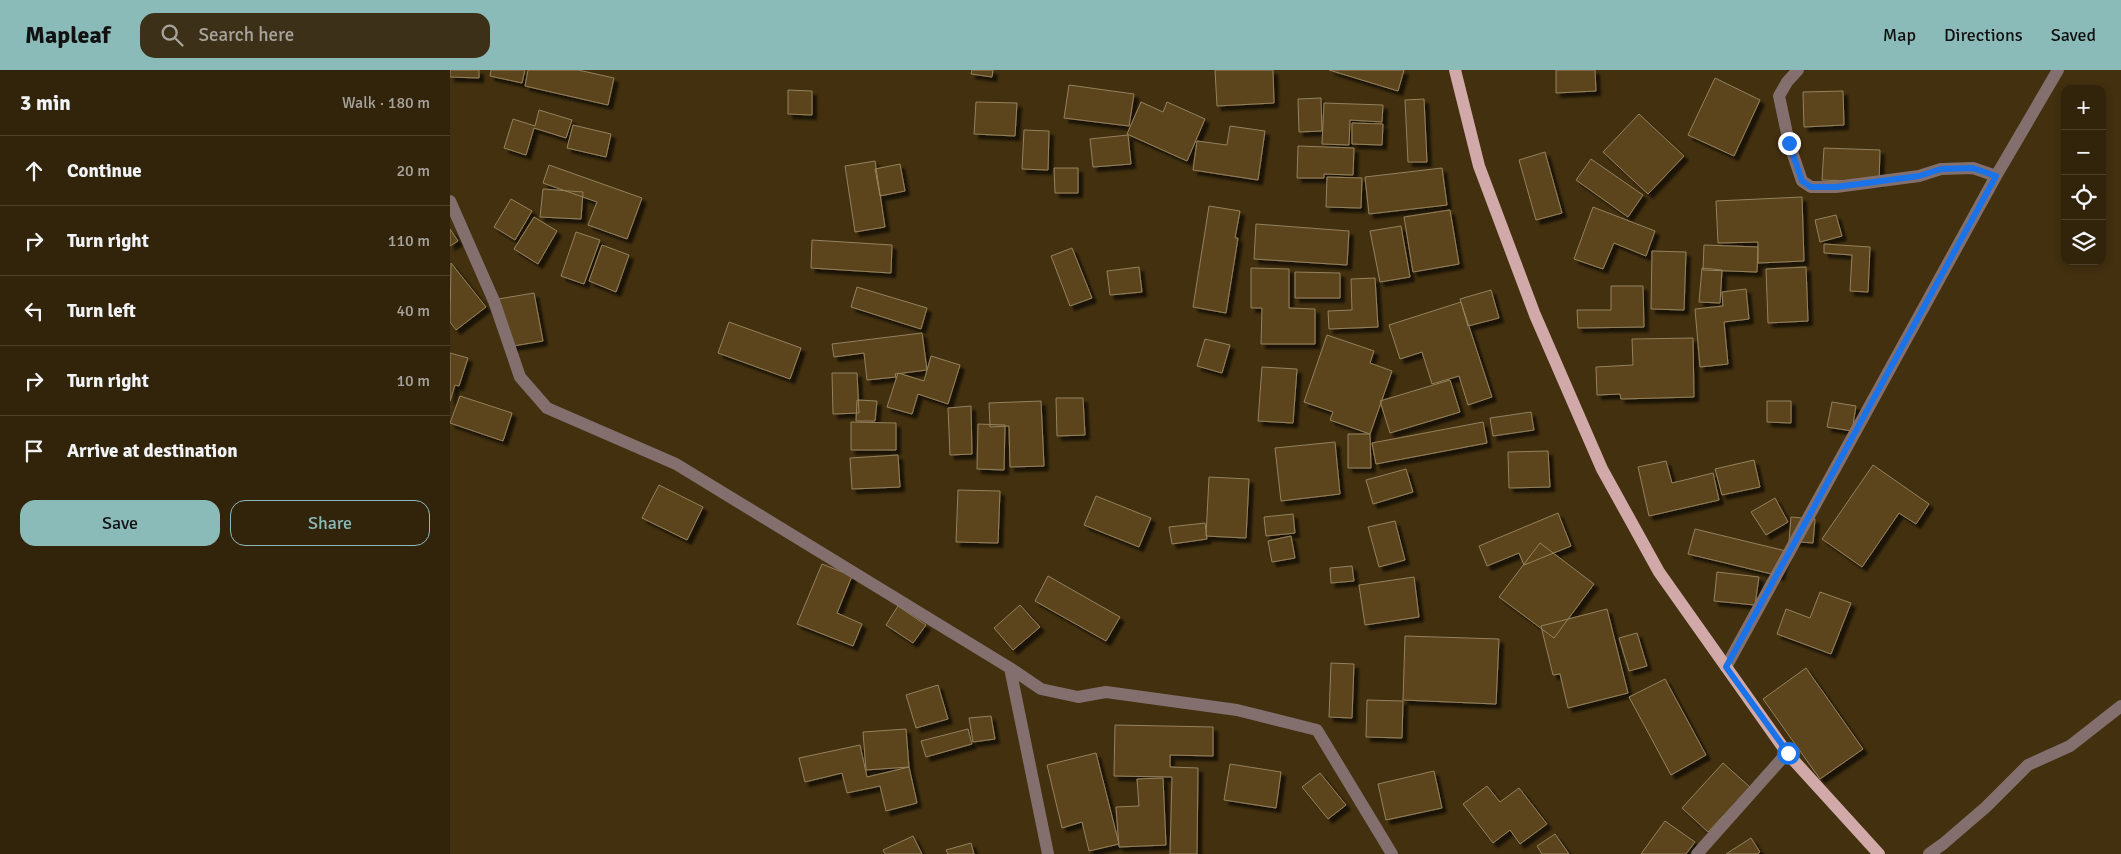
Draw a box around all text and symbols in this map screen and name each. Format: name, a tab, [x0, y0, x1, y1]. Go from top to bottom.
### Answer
search box	[140, 13, 490, 58]
text: Mapleaf	[25, 20, 110, 50]
icon: search	[158, 21, 186, 49]
text: Search here	[198, 23, 294, 47]
text: Map	[1883, 24, 1916, 46]
text: Directions	[1944, 24, 2023, 46]
text: Saved	[2051, 24, 2096, 46]
map controls	[2061, 85, 2106, 265]
button: +	[2061, 85, 2106, 130]
text: 3 min	[20, 90, 71, 116]
text: Walk · 180 m	[342, 93, 430, 113]
button: −	[2061, 130, 2106, 175]
route end	[1778, 132, 1801, 155]
icon: ahead	[20, 157, 48, 185]
text: Continue	[67, 159, 142, 183]
text: 20 m	[396, 161, 430, 181]
button: locate	[2061, 175, 2106, 220]
button: layers	[2061, 220, 2106, 265]
icon: right	[20, 227, 48, 255]
text: Turn right	[67, 229, 149, 253]
text: 110 m	[388, 231, 430, 251]
icon: left	[20, 297, 48, 325]
text: Turn left	[67, 299, 136, 323]
text: 40 m	[396, 301, 430, 321]
icon: right	[20, 367, 48, 395]
text: Turn right	[67, 369, 149, 393]
text: 10 m	[396, 371, 430, 391]
icon: arrive	[20, 437, 48, 465]
text: Arrive at destination	[67, 439, 238, 463]
button: Save	[20, 500, 220, 546]
button: Share	[230, 500, 430, 546]
route start	[1777, 742, 1800, 765]

